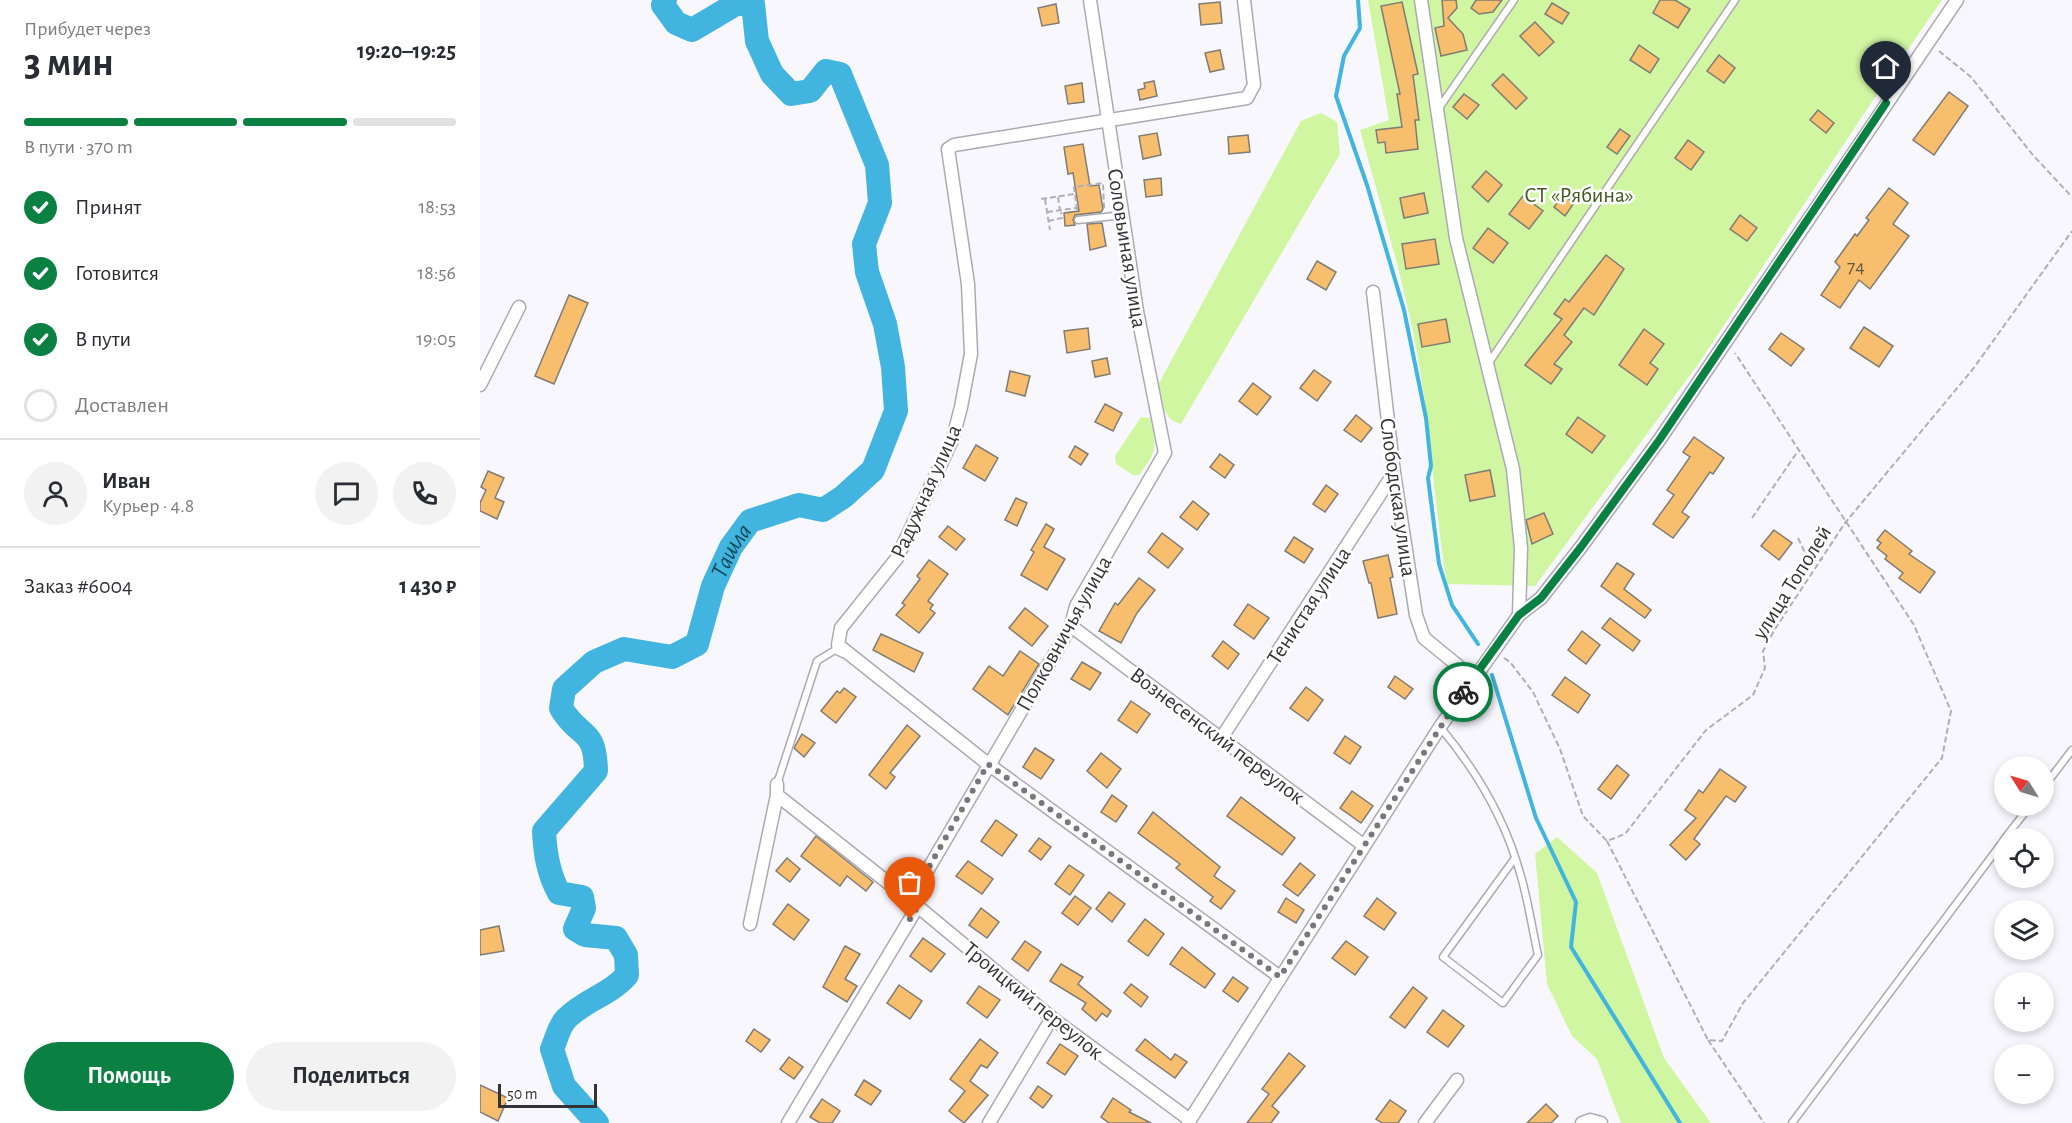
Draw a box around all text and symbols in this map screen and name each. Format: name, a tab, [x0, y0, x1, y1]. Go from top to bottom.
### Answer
text: Прибудет через	[24, 19, 151, 39]
text: 19:20–19:25	[357, 40, 456, 62]
pin	[1860, 41, 1911, 103]
text: 3 мин	[24, 44, 114, 83]
icon: home	[1869, 50, 1902, 83]
text: В пути · 370 m	[24, 137, 133, 157]
street label: Соловьиная улица	[1104, 167, 1151, 330]
park label: СТ «Рябина»	[1524, 184, 1634, 206]
icon: check	[24, 191, 57, 224]
text: Принят	[75, 196, 141, 218]
text: 18:53	[418, 197, 456, 217]
icon: check	[24, 257, 57, 290]
house number: 74	[1847, 257, 1865, 277]
text: Готовится	[75, 262, 159, 284]
text: 18:56	[417, 263, 456, 283]
icon: check	[24, 323, 57, 356]
text: В пути	[75, 328, 131, 350]
text: 19:05	[416, 329, 456, 349]
text: Доставлен	[75, 394, 169, 416]
street label: Слободская улица	[1376, 416, 1420, 578]
street label: Радужная улица	[887, 421, 965, 561]
button: person	[24, 462, 87, 525]
button: chat	[315, 462, 378, 525]
button: phone	[393, 462, 456, 525]
text: Иван	[102, 470, 151, 492]
text: Курьер · 4.8	[102, 496, 194, 516]
water label: Ташла	[707, 520, 757, 582]
street label: улица Тополей	[1748, 522, 1835, 644]
street label: Тенистая улица	[1263, 543, 1355, 668]
street label: Полковничья улица	[1012, 552, 1116, 715]
text: Заказ #6004	[24, 575, 133, 597]
text: 1 430 ₽	[399, 575, 456, 597]
courier	[1433, 662, 1493, 722]
street label: Вознесенский переулок	[1126, 663, 1309, 808]
icon: bike	[1447, 676, 1480, 709]
north arrow	[1994, 756, 2054, 816]
map controls	[1994, 756, 2054, 1104]
button: locate	[1994, 828, 2054, 888]
pin	[884, 857, 935, 919]
icon: bag	[893, 866, 926, 899]
button: layers	[1994, 900, 2054, 960]
street label: Троицкий переулок	[959, 938, 1108, 1064]
button: +	[1994, 972, 2054, 1032]
button: Помощь	[24, 1042, 234, 1111]
button: Поделиться	[246, 1042, 456, 1111]
button: −	[1994, 1044, 2054, 1104]
scale bar	[498, 1081, 597, 1108]
text: 50 m	[507, 1086, 538, 1102]

